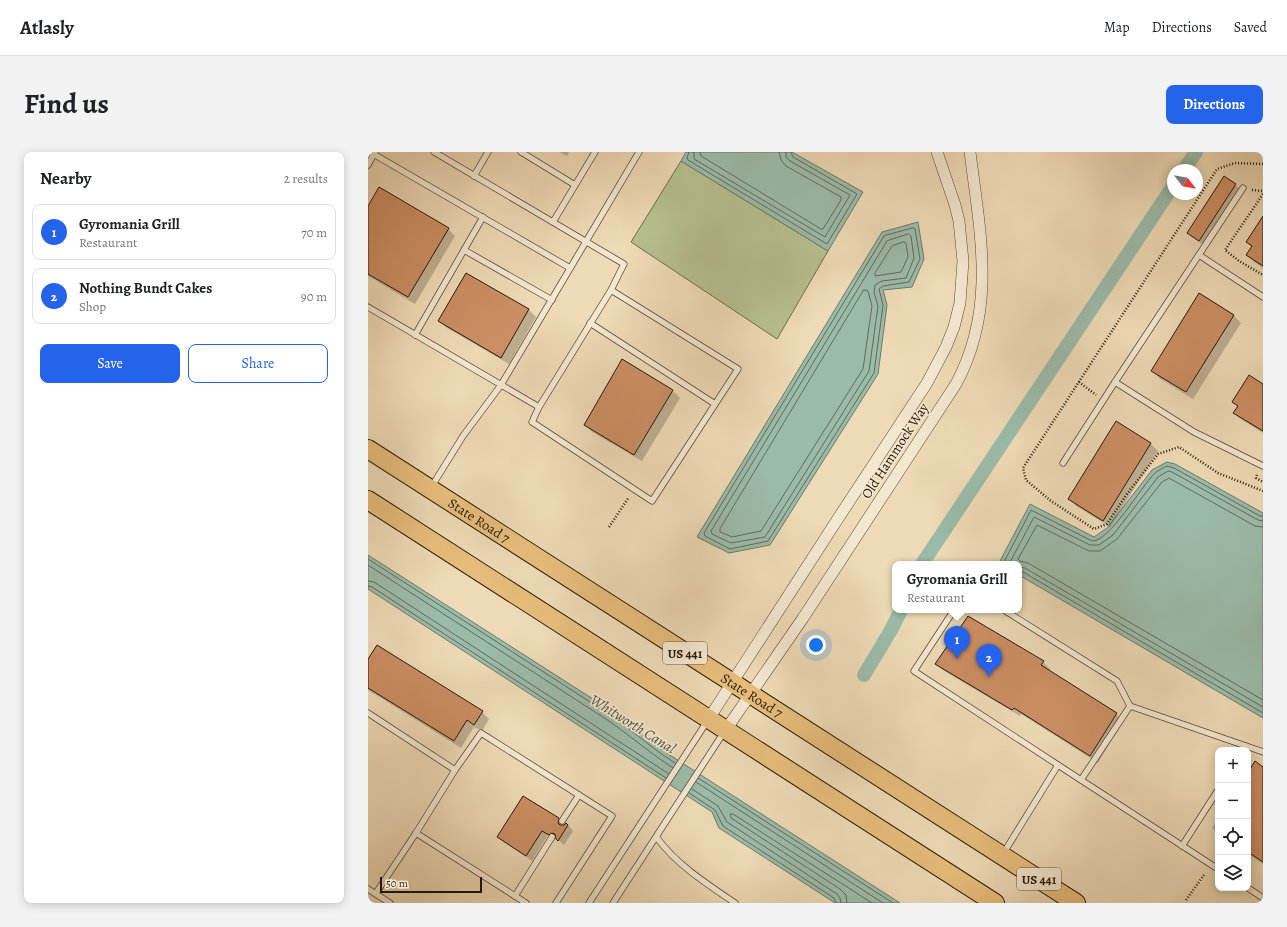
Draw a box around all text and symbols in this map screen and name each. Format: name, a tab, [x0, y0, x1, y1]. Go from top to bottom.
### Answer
text: Atlasly	[20, 15, 74, 41]
text: Map	[1104, 18, 1130, 37]
text: Directions	[1152, 18, 1212, 37]
text: Saved	[1234, 18, 1267, 37]
text: Find us	[24, 85, 109, 123]
button: Directions	[1166, 85, 1263, 124]
north arrow	[1167, 164, 1203, 200]
text: Nearby	[40, 167, 91, 190]
text: 2 results	[284, 170, 328, 187]
text: Gyromania Grill	[79, 214, 180, 234]
text: 1	[52, 224, 56, 241]
text: 70 m	[301, 224, 327, 241]
text: Restaurant	[79, 234, 137, 251]
text: Nothing Bundt Cakes	[79, 278, 212, 298]
text: 2	[51, 288, 57, 305]
text: 90 m	[301, 288, 327, 305]
text: Shop	[79, 298, 106, 315]
button: Save	[40, 344, 180, 383]
button: Share	[188, 344, 328, 383]
street label: Old Hammock Way	[857, 399, 933, 503]
street label: State Road 7	[444, 493, 514, 547]
popup	[892, 561, 1022, 613]
text: Gyromania Grill	[907, 569, 1007, 589]
text: Restaurant	[907, 589, 965, 606]
pin: 1	[944, 626, 970, 659]
your location	[806, 635, 826, 655]
road number: US 441	[663, 642, 707, 664]
pin: 2	[976, 644, 1002, 677]
street label: State Road 7	[717, 668, 787, 722]
water label: Whitworth Canal	[586, 690, 680, 758]
map controls	[1215, 747, 1251, 891]
button: +	[1215, 747, 1251, 783]
button: −	[1215, 783, 1251, 819]
button: locate	[1215, 819, 1251, 855]
button: layers	[1215, 855, 1251, 891]
road number: US 441	[1017, 868, 1061, 890]
scale bar	[380, 875, 482, 894]
text: 50 m	[386, 876, 408, 891]

